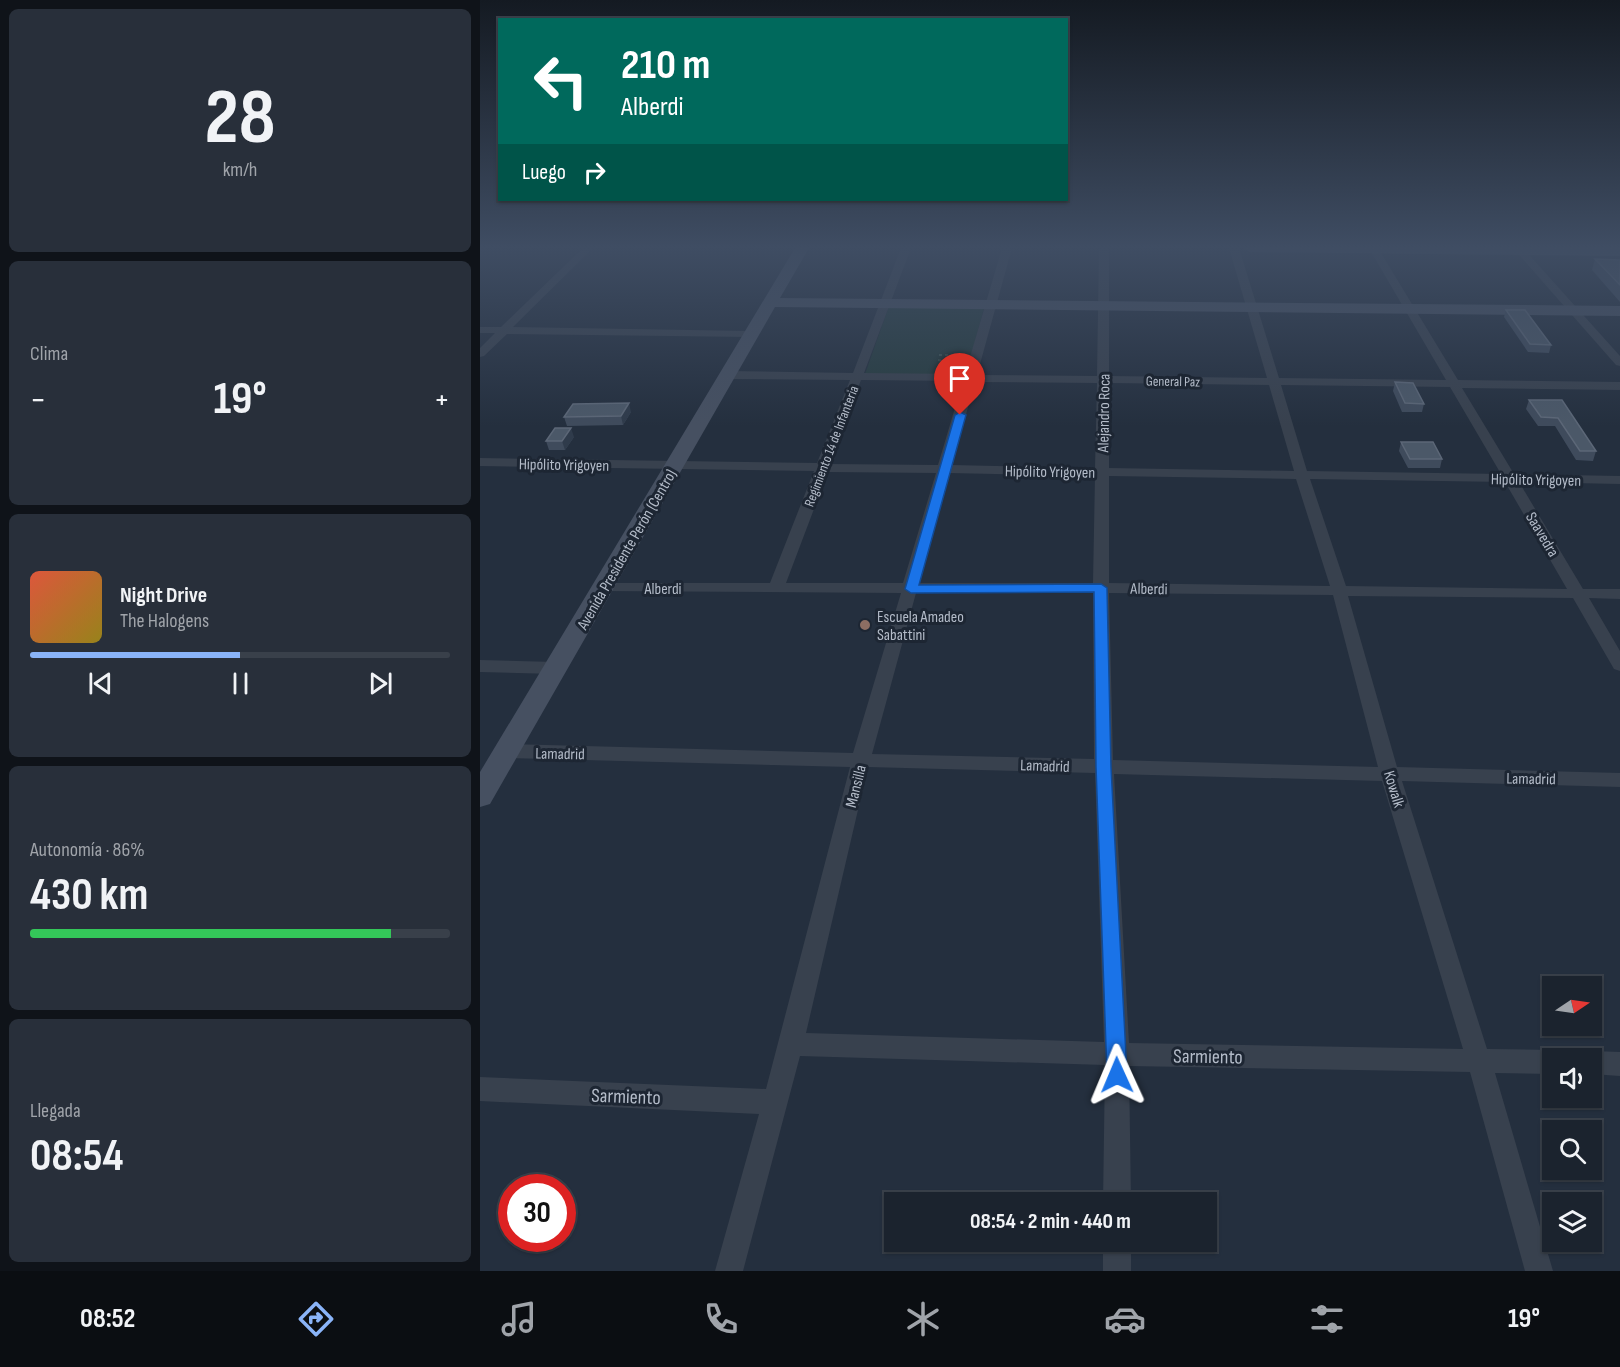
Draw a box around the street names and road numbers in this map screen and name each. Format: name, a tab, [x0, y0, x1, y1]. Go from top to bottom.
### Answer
street label: Alejandro Roca	[1094, 373, 1115, 454]
street label: General Paz	[1146, 373, 1200, 390]
street label: Regimiento 14 de Infanteria	[801, 383, 862, 509]
street label: Hipólito Yrigoyen	[519, 455, 609, 476]
street label: Hipólito Yrigoyen	[1005, 462, 1095, 483]
street label: Avenida Presidente Perón (Centro)	[573, 466, 681, 634]
street label: Hipólito Yrigoyen	[1491, 470, 1581, 491]
street label: Saavedra	[1521, 509, 1562, 561]
street label: Alberdi	[643, 580, 682, 599]
street label: Alberdi	[1129, 580, 1168, 599]
street label: Lamadrid	[535, 745, 585, 764]
street label: Lamadrid	[1020, 756, 1070, 777]
street label: Mansilla	[842, 763, 871, 810]
street label: Kowalk	[1379, 769, 1408, 810]
street label: Lamadrid	[1506, 770, 1556, 789]
street label: Sarmiento	[1173, 1044, 1243, 1070]
street label: Sarmiento	[591, 1084, 661, 1110]

